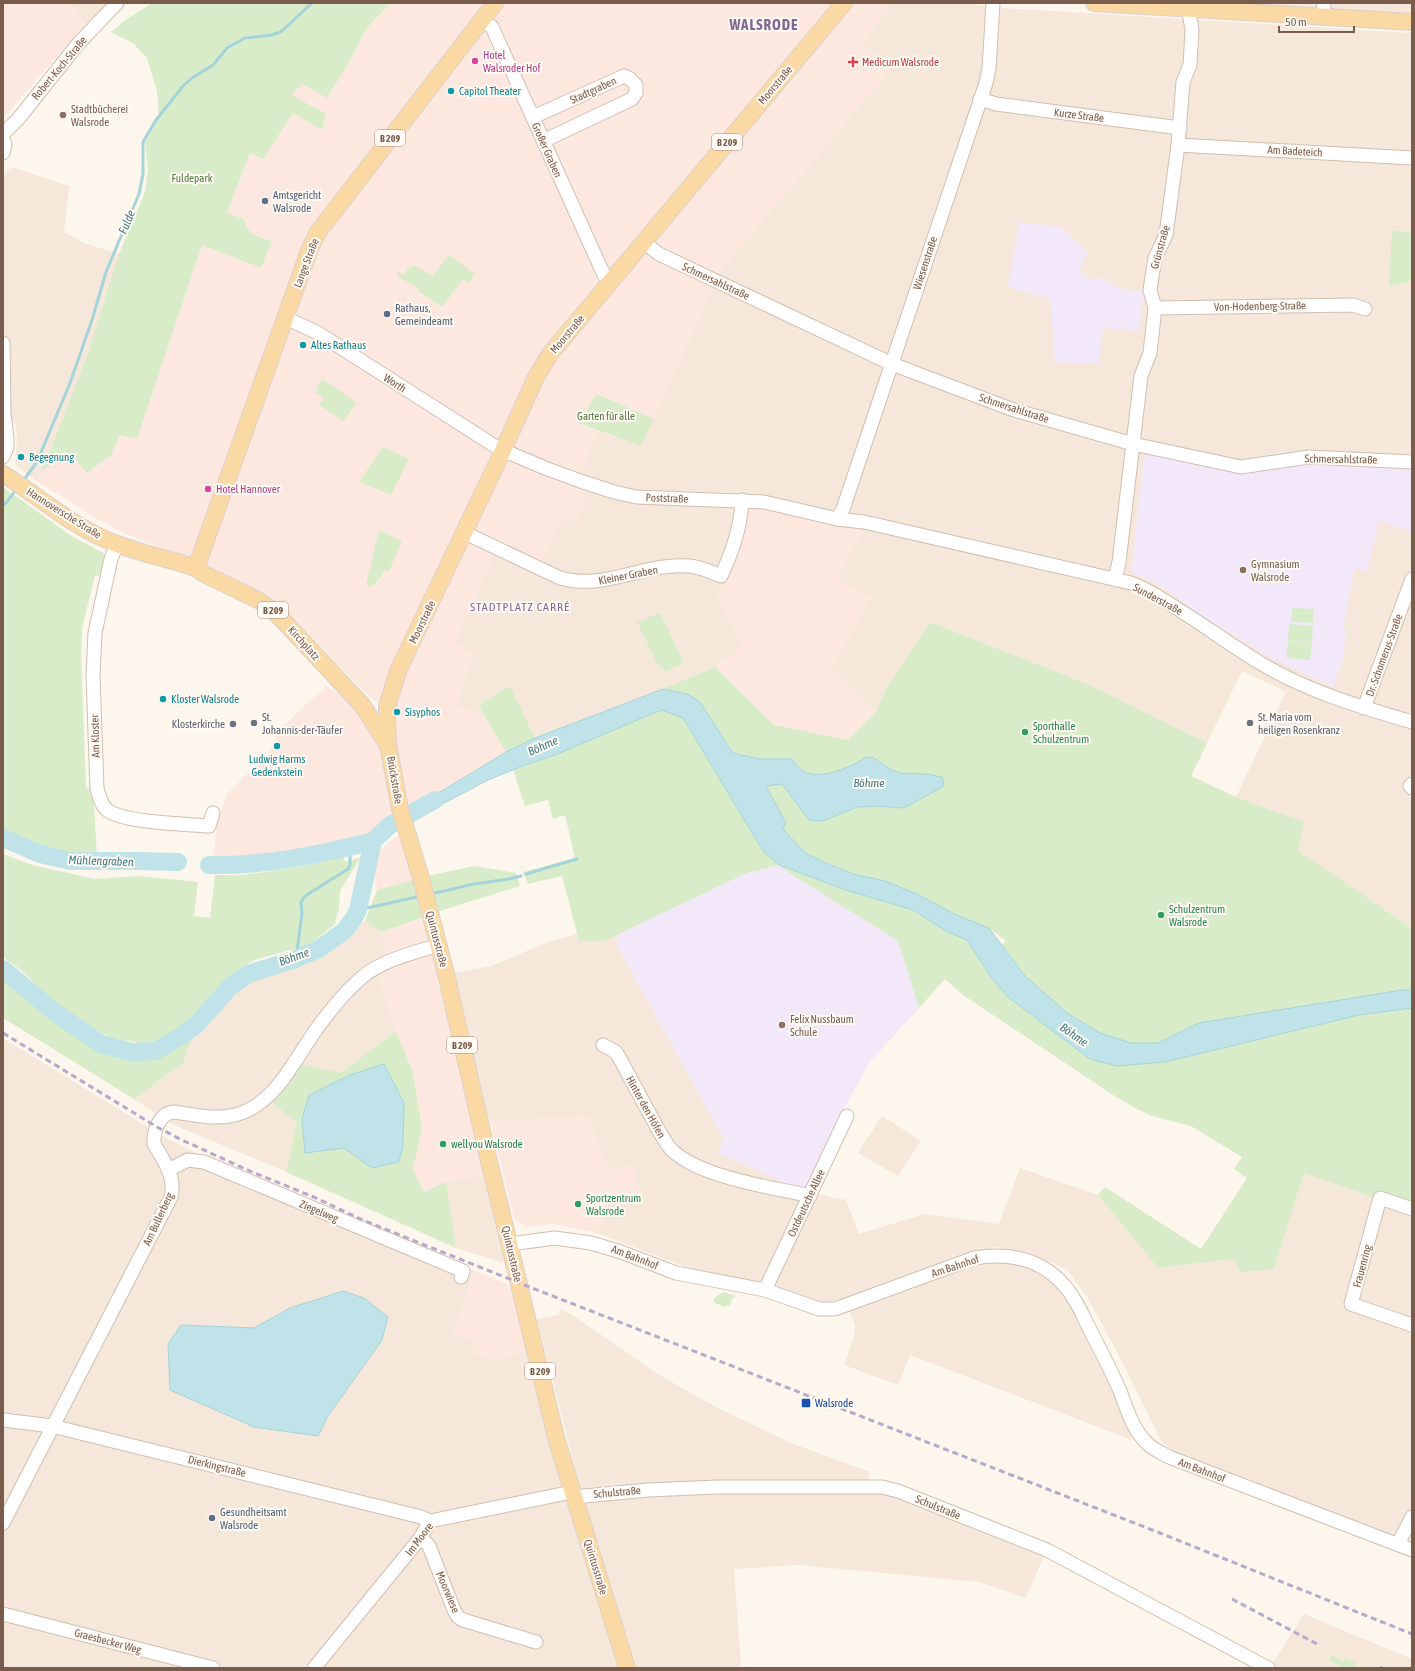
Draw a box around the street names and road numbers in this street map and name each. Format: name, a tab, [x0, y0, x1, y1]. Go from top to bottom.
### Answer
street label: Robert-Koch-Straße	[29, 34, 89, 102]
street label: Moorstraße	[756, 63, 794, 107]
street label: Stadtgraben	[568, 74, 618, 106]
street label: Kurze Straße	[1053, 106, 1105, 124]
street label: Großer Graben	[530, 121, 564, 179]
road number: B 209	[375, 130, 405, 146]
road number: B 209	[712, 134, 742, 150]
street label: Am Badeteich	[1267, 144, 1323, 158]
street label: Grünstraße	[1148, 224, 1172, 270]
street label: Wiesenstraße	[911, 235, 939, 291]
street label: Lange Straße	[291, 237, 321, 289]
street label: Schmersahlstraße	[680, 260, 752, 302]
street label: Von-Hodenberg-Straße	[1214, 299, 1306, 313]
street label: Moorstraße	[548, 312, 586, 356]
street label: Worth	[381, 371, 409, 395]
street label: Schmersahlstraße	[978, 391, 1050, 425]
street label: Schmersahlstraße	[1305, 452, 1377, 466]
street label: Hannoversche Straße	[24, 485, 104, 541]
street label: Poststraße	[645, 491, 689, 505]
street label: Kleiner Graben	[597, 563, 659, 587]
street label: Sunderstraße	[1131, 581, 1185, 617]
street label: Moorstraße	[406, 599, 438, 645]
road number: B 209	[258, 602, 288, 618]
street label: Dr.-Schomerus-Straße	[1363, 612, 1405, 698]
street label: Kirchplatz	[286, 624, 322, 662]
street label: Am Kloster	[88, 713, 102, 758]
street label: Brückstraße	[385, 755, 405, 805]
street label: Quintusstraße	[424, 910, 450, 968]
road number: B 209	[447, 1037, 477, 1053]
street label: Hinter den Höfen	[624, 1074, 668, 1140]
street label: Ostdeutsche Allee	[785, 1167, 827, 1239]
street label: Am Bullerberg	[140, 1190, 176, 1247]
street label: Ziegelweg	[298, 1197, 340, 1225]
street label: Quintusstraße	[500, 1225, 524, 1283]
street label: Am Bahnhof	[610, 1243, 660, 1271]
street label: Frauenring	[1351, 1243, 1374, 1289]
street label: Am Bahnhof	[930, 1253, 980, 1279]
road number: B 209	[525, 1363, 555, 1379]
street label: Dierkingstraße	[187, 1453, 247, 1479]
street label: Am Bahnhof	[1177, 1456, 1227, 1484]
street label: Schulstraße	[593, 1484, 641, 1500]
street label: Schulstraße	[914, 1493, 962, 1521]
street label: Im Moore	[403, 1520, 435, 1558]
street label: Quintusstraße	[582, 1538, 610, 1596]
street label: Moorwiese	[434, 1569, 462, 1615]
street label: Graesbecker Weg	[73, 1626, 143, 1656]

